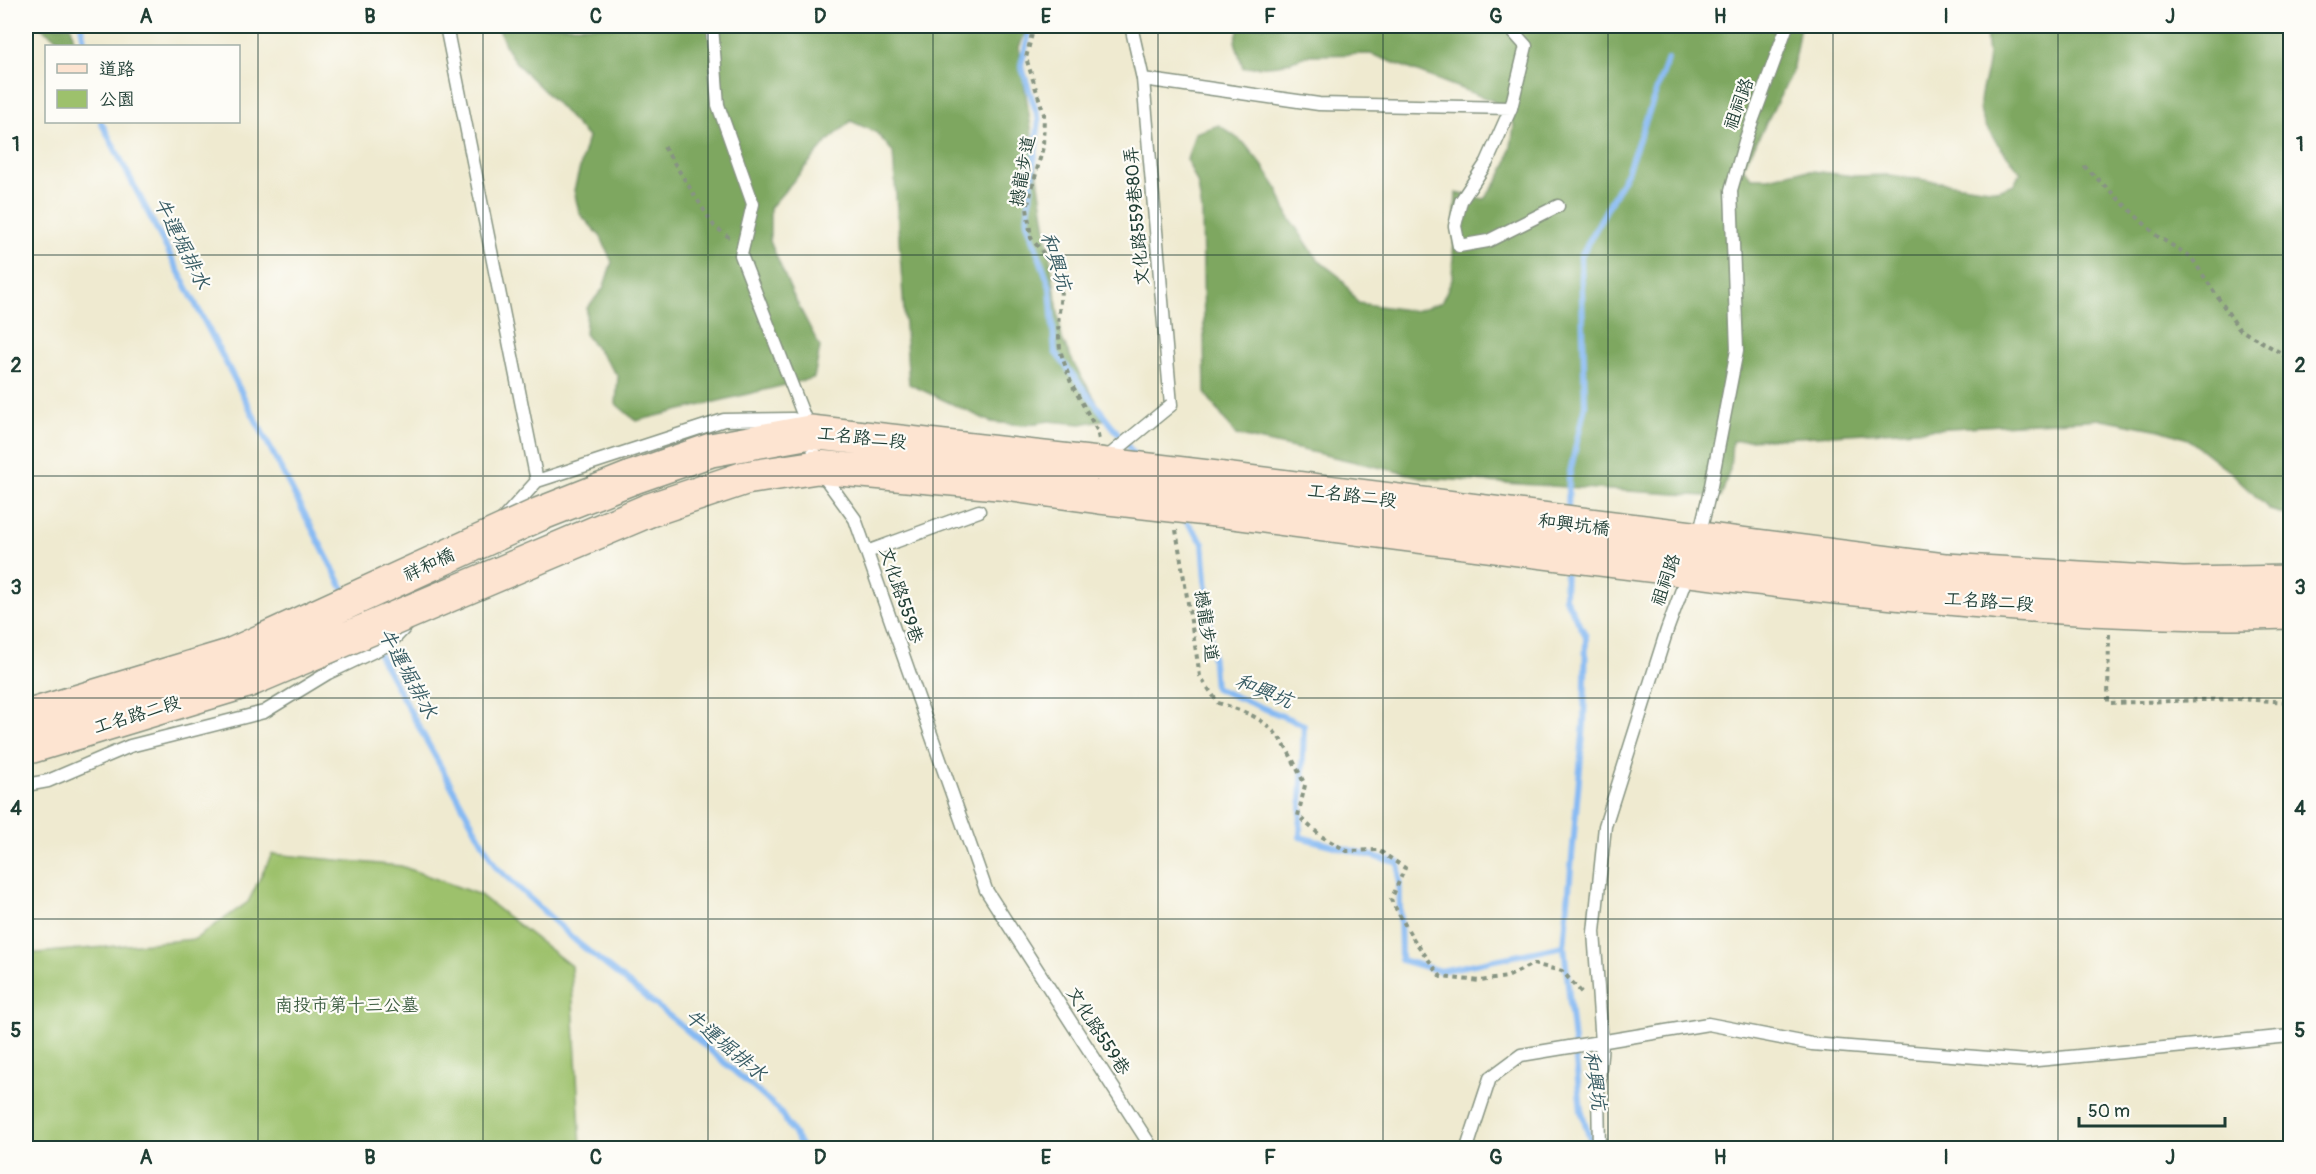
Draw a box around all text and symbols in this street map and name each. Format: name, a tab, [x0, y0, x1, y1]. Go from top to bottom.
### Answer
text: A	[140, 4, 153, 29]
text: B	[364, 4, 376, 29]
text: C	[590, 4, 602, 29]
text: D	[814, 4, 827, 29]
text: E	[1041, 4, 1052, 29]
text: F	[1264, 4, 1276, 29]
text: G	[1489, 4, 1503, 29]
text: H	[1714, 4, 1727, 29]
text: I	[1943, 4, 1949, 29]
text: J	[2165, 4, 2175, 29]
legend	[45, 45, 240, 123]
text: 道路	[99, 58, 135, 81]
street label: 祖祠路	[1719, 75, 1759, 133]
text: 公園	[99, 88, 135, 111]
text: 1	[12, 132, 20, 157]
text: 1	[2296, 132, 2304, 157]
street label: 撼龍步道	[1005, 134, 1041, 208]
street label: 文化路559巷80弄	[1119, 145, 1155, 287]
water label: 牛運堀排水	[148, 193, 216, 294]
water label: 和興坑	[1035, 229, 1077, 295]
text: 2	[10, 353, 22, 378]
text: 2	[2294, 353, 2306, 378]
street label: 工名路二段	[816, 422, 908, 454]
street label: 工名路二段	[1306, 479, 1398, 513]
street label: 和興坑橋	[1537, 509, 1611, 541]
street label: 祥和橋	[400, 543, 458, 587]
street label: 文化路559巷	[874, 544, 928, 646]
street label: 祖祠路	[1646, 551, 1686, 609]
text: 3	[10, 575, 22, 600]
text: 3	[2294, 575, 2306, 600]
street label: 工名路二段	[1943, 587, 2035, 617]
street label: 撼龍步道	[1189, 589, 1223, 663]
water label: 牛運堀排水	[373, 623, 444, 724]
water label: 和興坑	[1232, 668, 1298, 715]
street label: 工名路二段	[91, 691, 183, 739]
text: 4	[10, 796, 22, 821]
text: 4	[2294, 796, 2306, 821]
street label: 文化路559巷	[1061, 982, 1135, 1080]
park label: 南投市第十三公墓	[275, 994, 419, 1017]
water label: 牛運堀排水	[680, 1003, 773, 1087]
text: 5	[11, 1018, 22, 1043]
text: 5	[2295, 1018, 2306, 1043]
water label: 和興坑	[1578, 1049, 1612, 1113]
scale bar	[2079, 1090, 2224, 1128]
text: 50 m	[2088, 1100, 2130, 1123]
text: A	[140, 1145, 153, 1170]
text: B	[364, 1145, 376, 1170]
text: C	[590, 1145, 602, 1170]
text: D	[814, 1145, 827, 1170]
text: E	[1041, 1145, 1052, 1170]
text: F	[1264, 1145, 1276, 1170]
text: G	[1489, 1145, 1503, 1170]
text: H	[1714, 1145, 1727, 1170]
text: I	[1943, 1145, 1949, 1170]
text: J	[2165, 1145, 2175, 1170]

